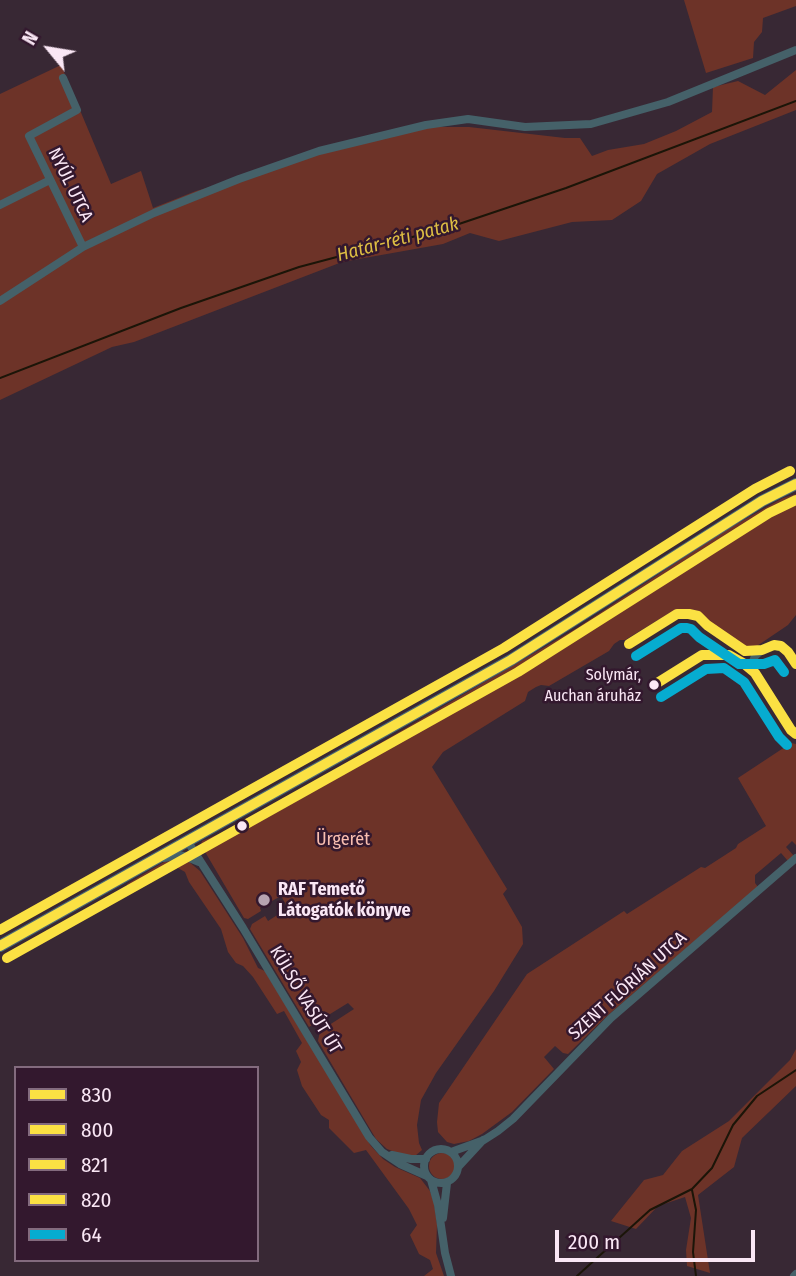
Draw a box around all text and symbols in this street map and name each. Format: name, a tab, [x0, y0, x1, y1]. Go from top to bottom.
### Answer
north arrow	[14, 14, 84, 84]
text: N	[18, 28, 43, 49]
street label: NYÚL UTCA	[43, 145, 97, 225]
water label: Határ-réti patak	[335, 213, 461, 267]
place label: Solymár, Auchan áruház	[545, 666, 641, 704]
marker: Solymár, Auchan áruház	[647, 678, 661, 692]
unlabelled marker	[235, 819, 249, 833]
park label: Ürgerét	[316, 829, 370, 851]
place label: RAF Temető Látogatók könyve	[278, 879, 411, 922]
marker: RAF Temető Látogatók könyve	[256, 892, 272, 908]
street label: SZENT FLÓRIÁN UTCA	[564, 927, 692, 1045]
street label: KÜLSŐ VASÚT ÚT	[264, 942, 346, 1058]
legend	[14, 1066, 259, 1262]
text: 830	[81, 1082, 112, 1108]
text: 800	[81, 1117, 113, 1143]
text: 821	[81, 1152, 108, 1178]
text: 820	[81, 1187, 112, 1213]
scale bar	[558, 1216, 758, 1260]
text: 64	[81, 1222, 102, 1248]
text: 200 m	[568, 1229, 620, 1255]

